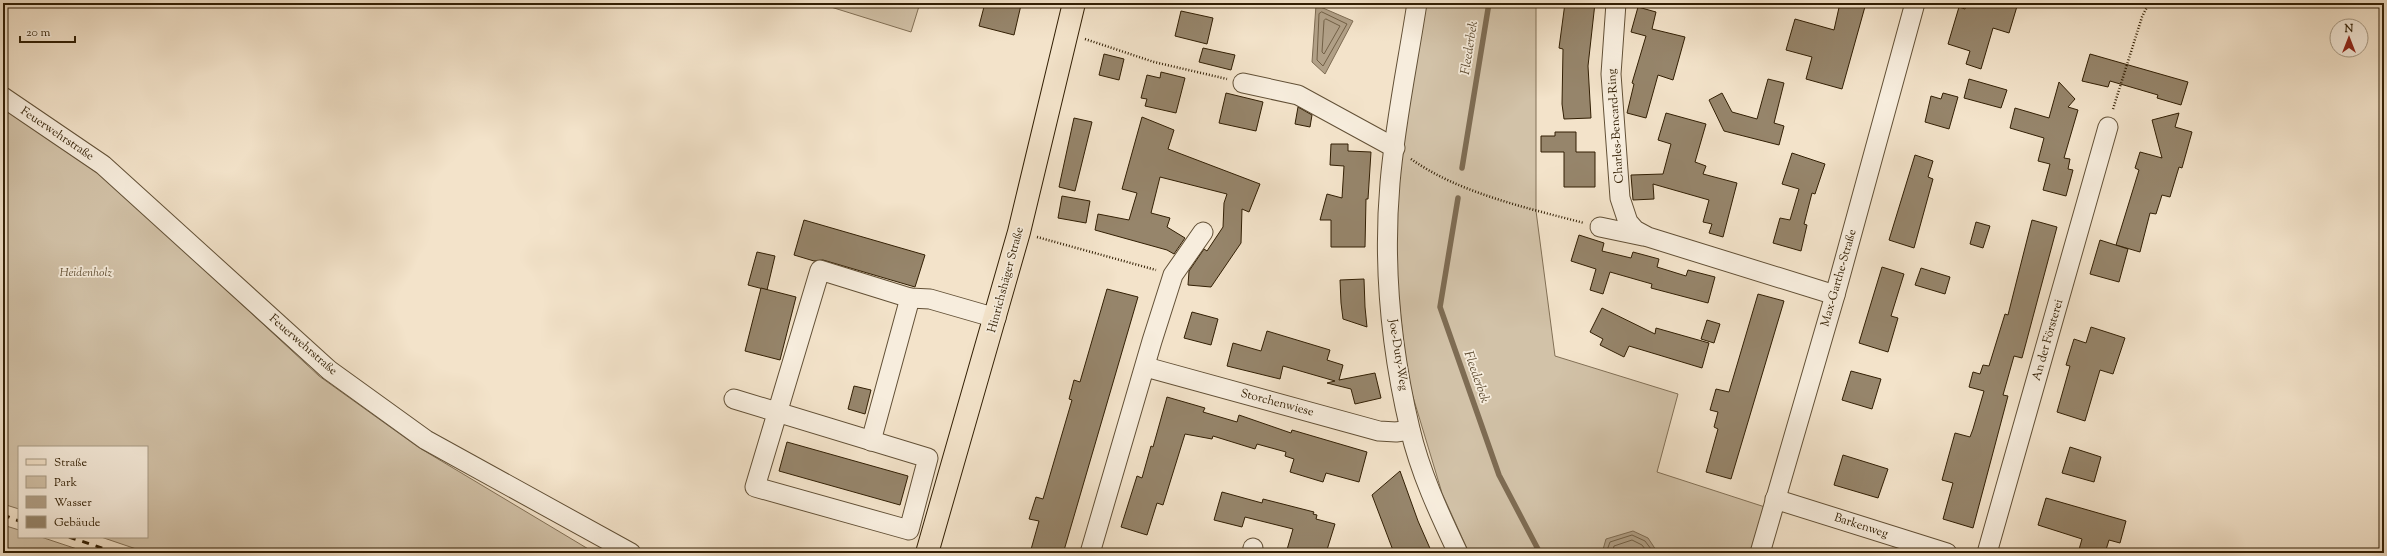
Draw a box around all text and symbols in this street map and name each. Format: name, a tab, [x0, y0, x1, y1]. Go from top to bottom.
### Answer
scale bar	[20, 18, 75, 44]
north arrow	[2329, 18, 2369, 58]
water label: Fleederbek	[1457, 20, 1483, 76]
text: N	[2344, 21, 2354, 37]
text: 20 m	[26, 24, 51, 42]
street label: Charles-Bencard-Ring	[1603, 68, 1629, 184]
street label: Feuerwehrstraße	[17, 103, 98, 166]
street label: Hinrichshäger Straße	[983, 225, 1029, 335]
street label: Max-Garthe-Straße	[1816, 227, 1862, 329]
park label: Heidenholz	[60, 264, 113, 282]
street label: An der Försterei	[2028, 297, 2068, 383]
street label: Feuerwehrstraße	[265, 310, 341, 380]
street label: Joe-Duty-Weg	[1383, 317, 1413, 392]
water label: Fleederbek	[1459, 349, 1493, 406]
street label: Storchenwiese	[1238, 385, 1316, 422]
legend	[18, 446, 148, 538]
text: Straße	[54, 454, 88, 472]
text: Park	[54, 474, 77, 492]
text: Wasser	[54, 494, 92, 512]
street label: Barkenweg	[1832, 509, 1891, 543]
text: Gebäude	[54, 514, 101, 532]

